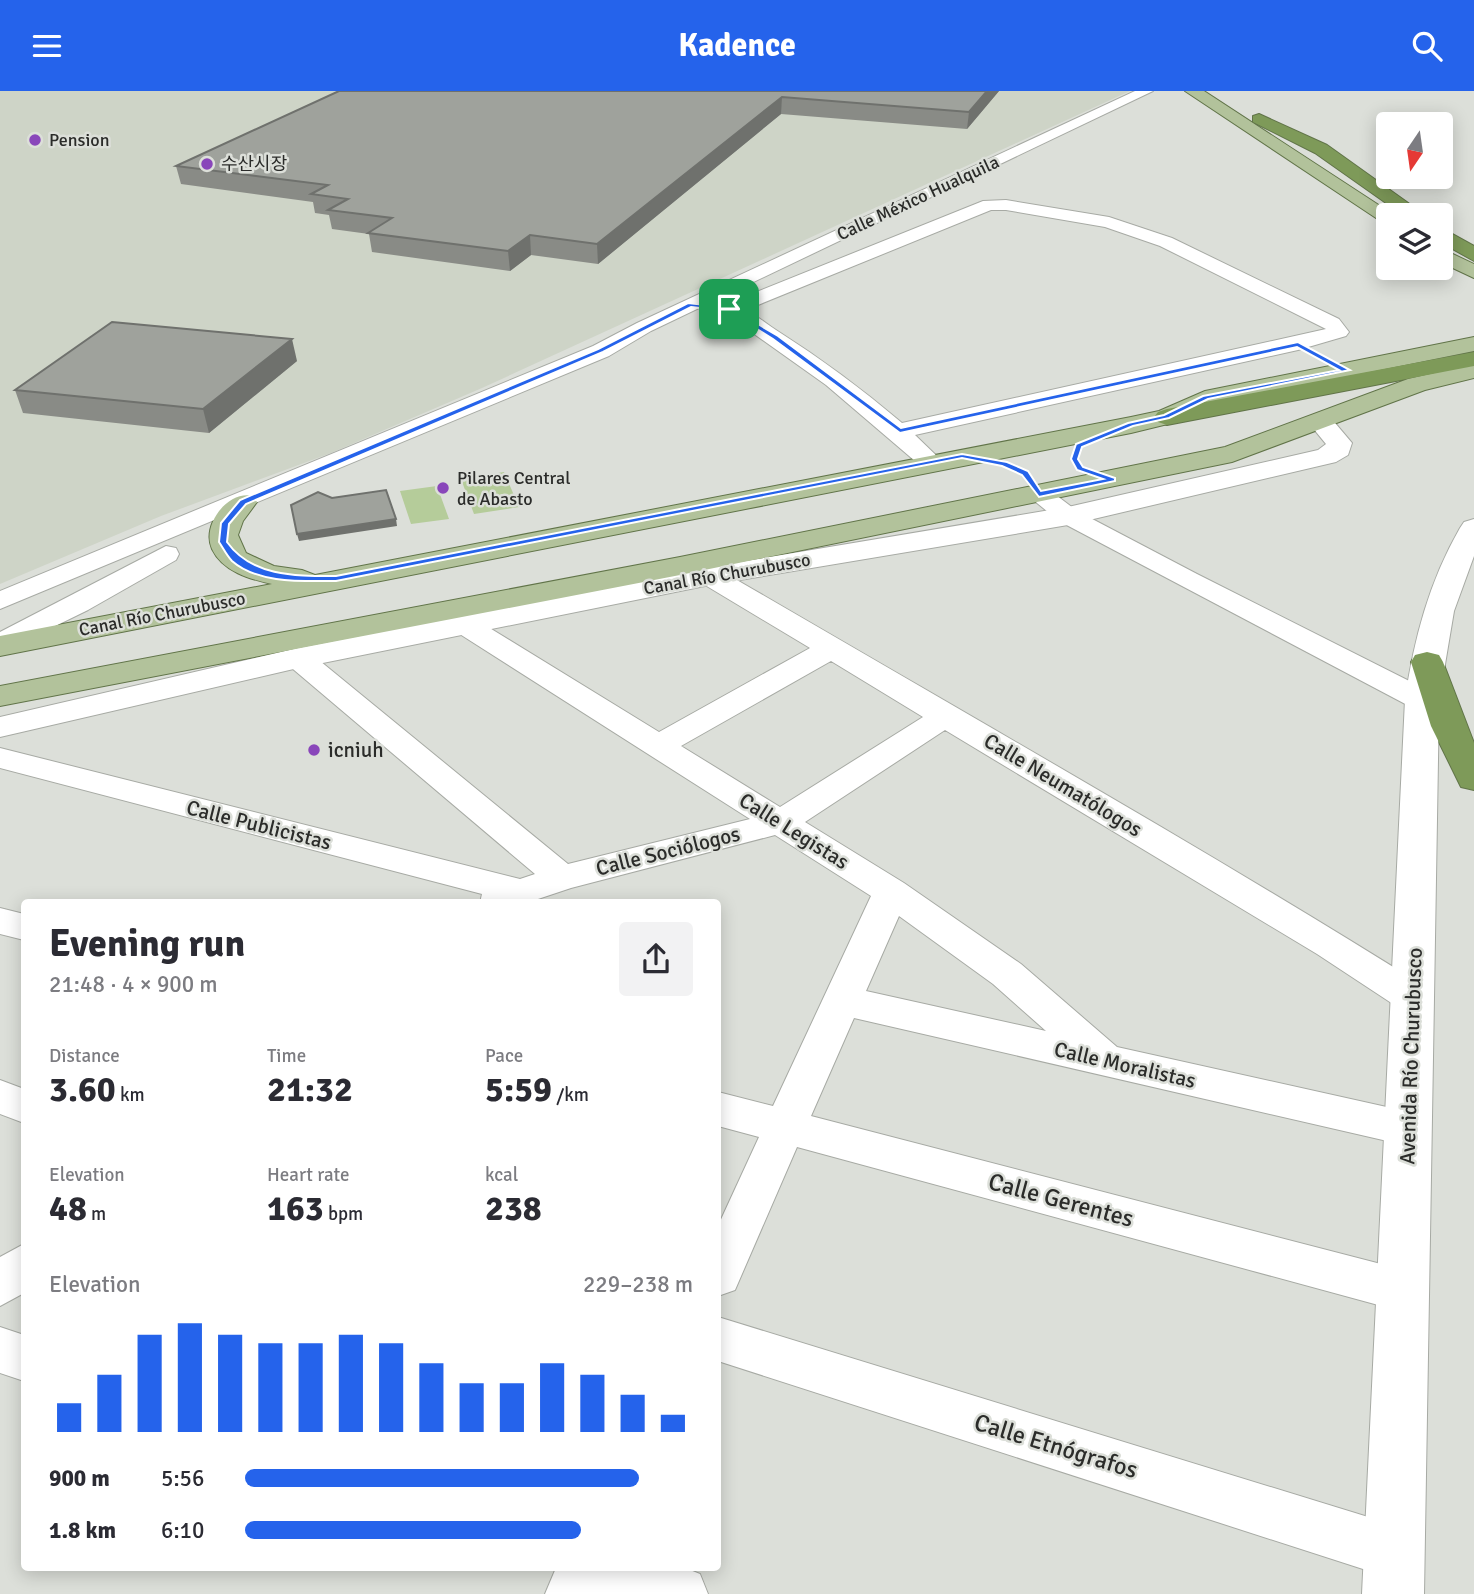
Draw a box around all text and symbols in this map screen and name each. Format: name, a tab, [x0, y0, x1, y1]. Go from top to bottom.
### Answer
text: Kadence	[678, 26, 796, 65]
icon: menu	[28, 27, 66, 65]
icon: search	[1408, 27, 1446, 65]
north arrow	[1376, 112, 1452, 189]
map controls	[1376, 112, 1453, 280]
place label: Pension	[49, 129, 110, 151]
marker: Pension	[27, 132, 43, 148]
street label: Calle México Hualquila	[833, 151, 1003, 245]
place label: 수산시장	[221, 153, 287, 175]
marker: 수산시장	[199, 156, 215, 172]
button: layers	[1376, 203, 1453, 280]
pin	[699, 279, 759, 339]
icon: arrive	[710, 290, 748, 328]
place label: Pilares Central de Abasto	[457, 467, 570, 510]
marker: Pilares Central de Abasto	[435, 480, 451, 496]
street label: Canal Río Churubusco	[642, 548, 812, 600]
street label: Canal Río Churubusco	[77, 587, 247, 641]
street label: Calle Neumatólogos	[979, 728, 1147, 842]
place label: icniuh	[328, 737, 384, 763]
marker: icniuh	[306, 742, 322, 758]
street label: Calle Legistas	[734, 787, 854, 875]
street label: Calle Publicistas	[184, 794, 334, 856]
street label: Calle Sociólogos	[593, 821, 743, 881]
text: Evening run	[49, 920, 245, 967]
button: share	[619, 922, 693, 996]
street label: Avenida Río Churubusco	[1394, 947, 1428, 1165]
text: 21:48 · 4 × 900 m	[49, 970, 218, 999]
street label: Calle Moralistas	[1052, 1036, 1198, 1094]
text: Distance	[49, 1044, 120, 1068]
text: Time	[267, 1044, 306, 1068]
text: Pace	[485, 1044, 523, 1068]
text: 3.60	[49, 1068, 116, 1111]
text: 21:32	[267, 1068, 353, 1111]
text: 5:59	[485, 1068, 552, 1111]
text: km	[116, 1083, 145, 1107]
text: /km	[552, 1083, 589, 1107]
text: Elevation	[49, 1163, 125, 1187]
text: Heart rate	[267, 1163, 349, 1187]
text: kcal	[485, 1163, 518, 1187]
street label: Calle Gerentes	[985, 1166, 1137, 1234]
text: 48	[49, 1187, 87, 1230]
text: 163	[267, 1187, 324, 1230]
text: 238	[485, 1187, 542, 1230]
text: m	[87, 1202, 106, 1226]
text: bpm	[324, 1202, 363, 1226]
text: Elevation	[49, 1270, 141, 1299]
text: 229–238 m	[583, 1270, 693, 1299]
street label: Calle Etnógrafos	[971, 1407, 1141, 1485]
text: 900 m	[49, 1464, 110, 1493]
text: 5:56	[161, 1464, 204, 1493]
text: 1.8 km	[49, 1516, 116, 1545]
text: 6:10	[161, 1516, 204, 1545]

